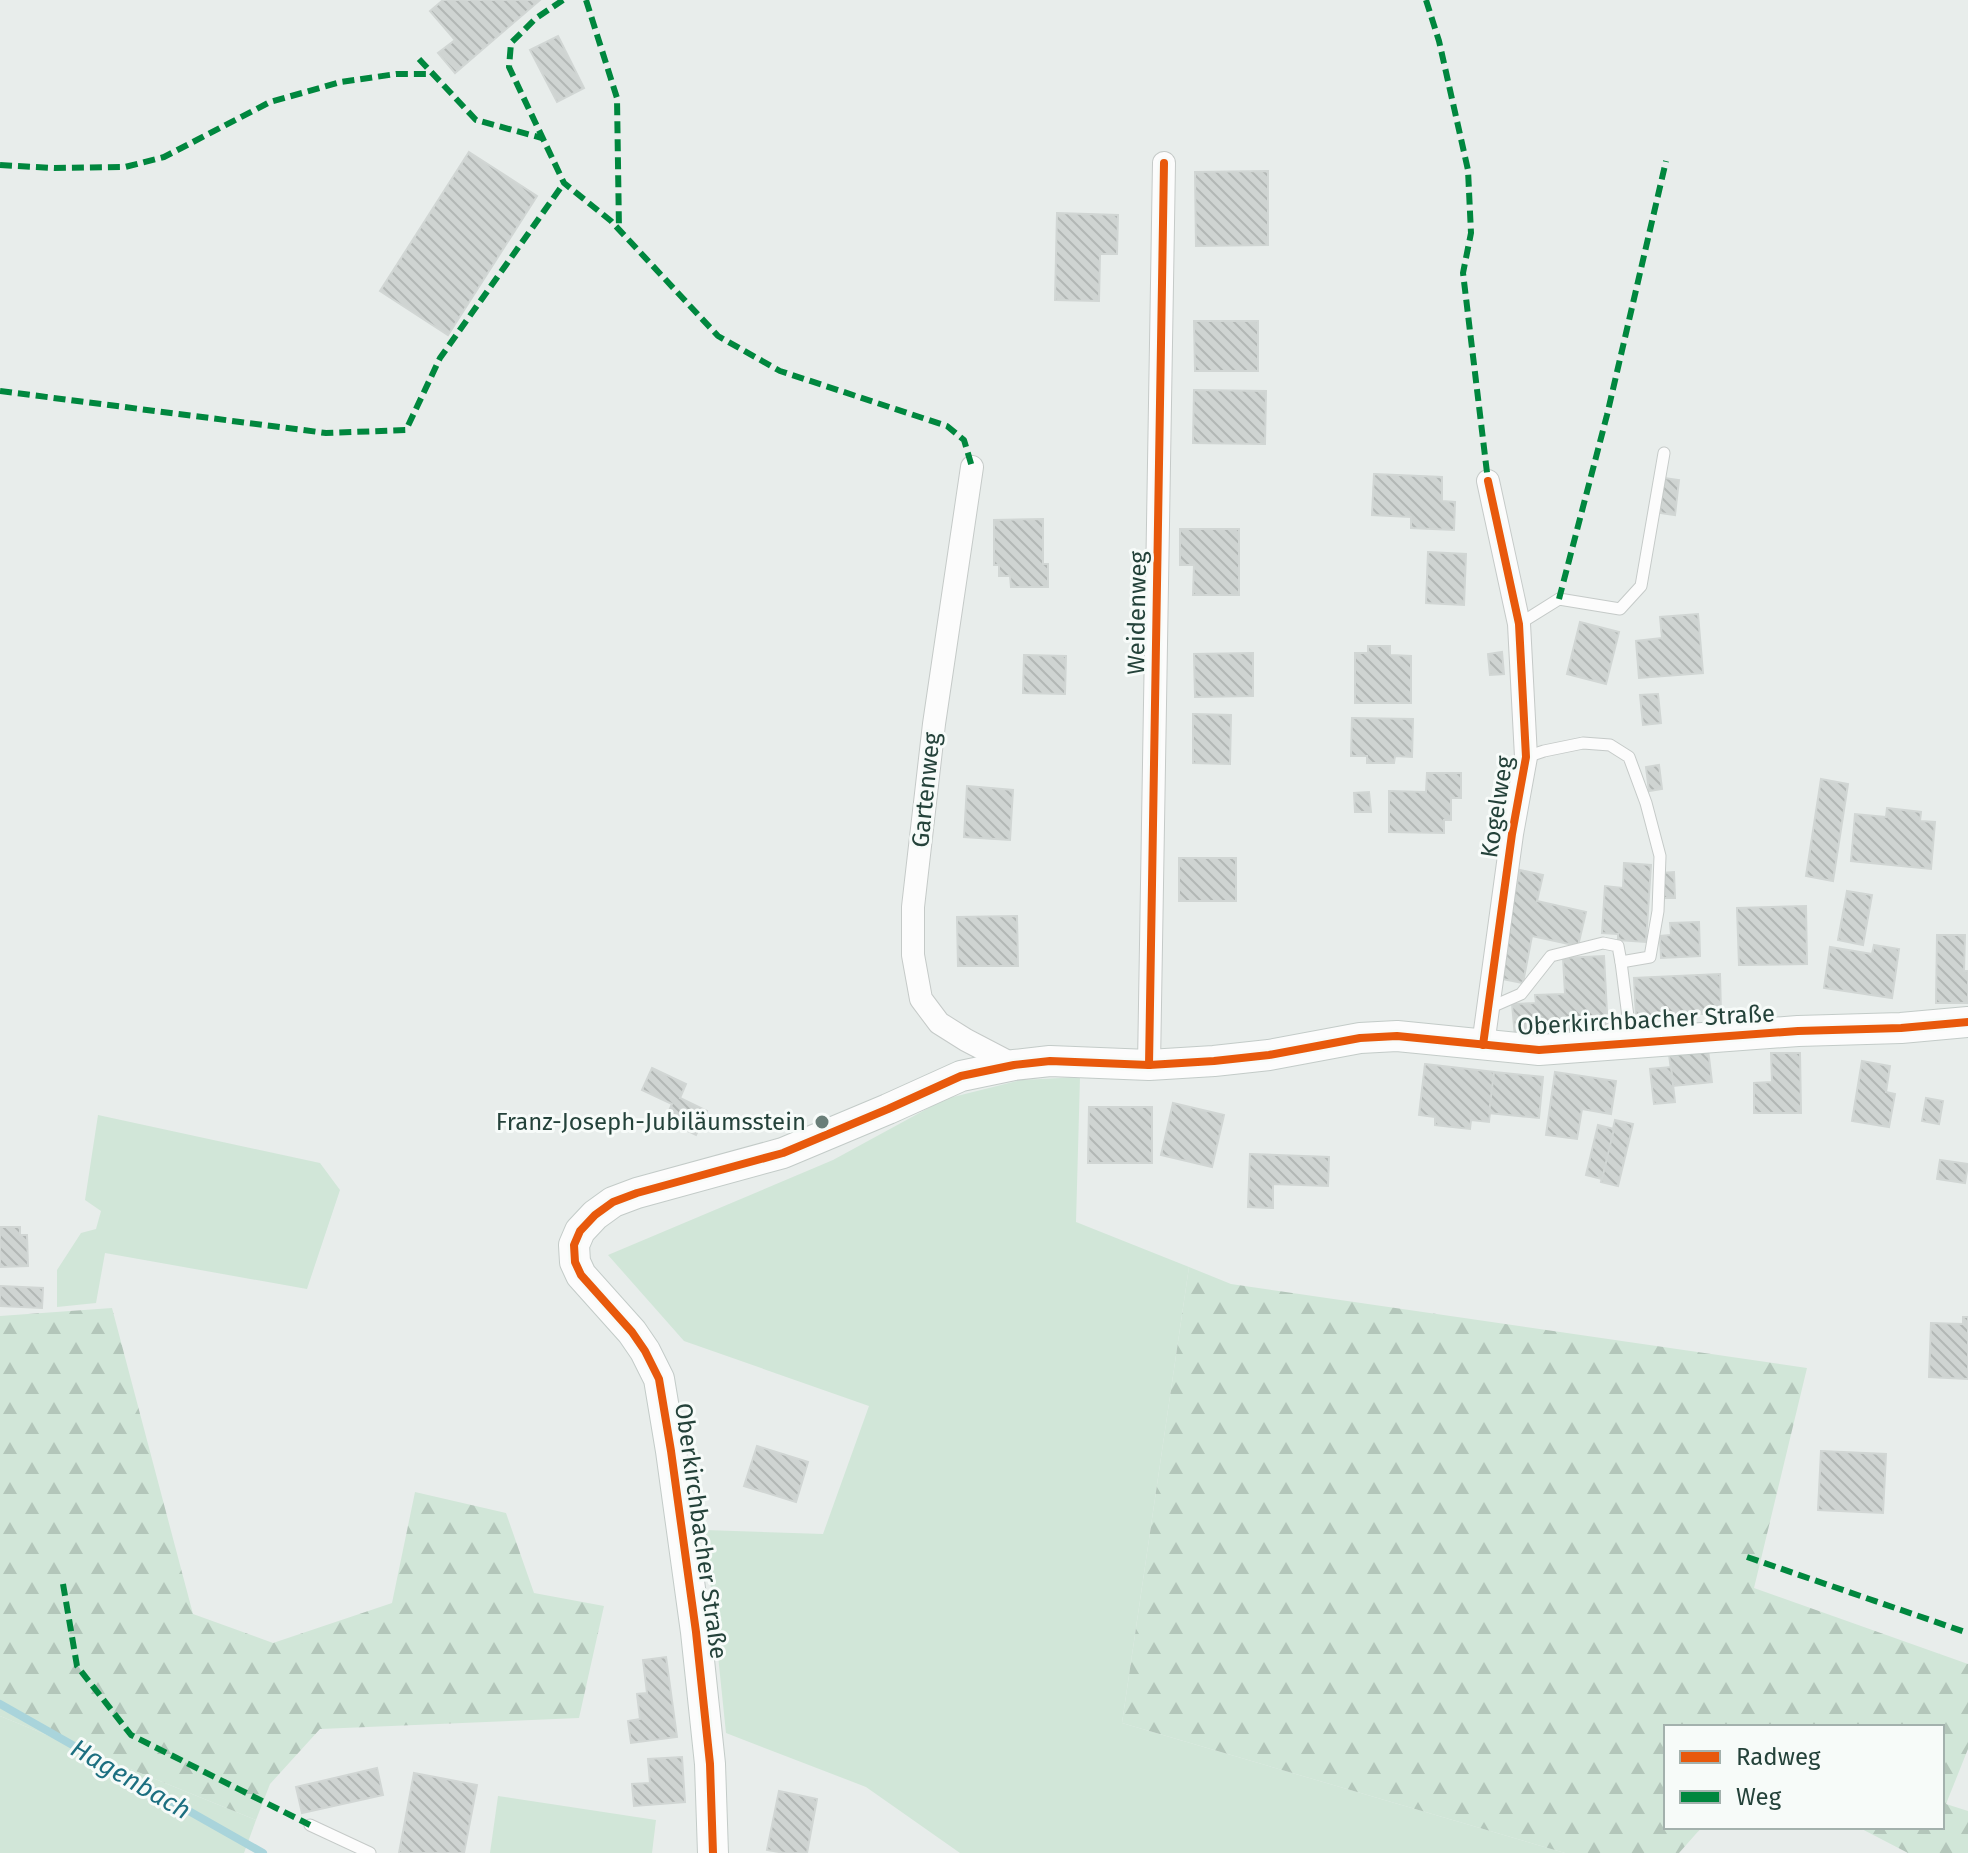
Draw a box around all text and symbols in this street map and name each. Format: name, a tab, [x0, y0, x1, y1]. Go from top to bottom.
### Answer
street label: Weidenweg	[1122, 550, 1152, 675]
street label: Gartenweg	[906, 731, 946, 849]
street label: Kogelweg	[1475, 754, 1519, 860]
street label: Oberkirchbacher Straße	[1516, 999, 1776, 1041]
place label: Franz-Joseph-Jubiläumsstein	[496, 1108, 806, 1136]
marker: Franz-Joseph-Jubiläumsstein	[813, 1113, 831, 1131]
street label: Oberkirchbacher Straße	[669, 1401, 733, 1661]
legend	[1664, 1725, 1944, 1829]
water label: Hagenbach	[65, 1733, 196, 1826]
text: Radweg	[1736, 1743, 1821, 1771]
text: Weg	[1736, 1783, 1782, 1811]

